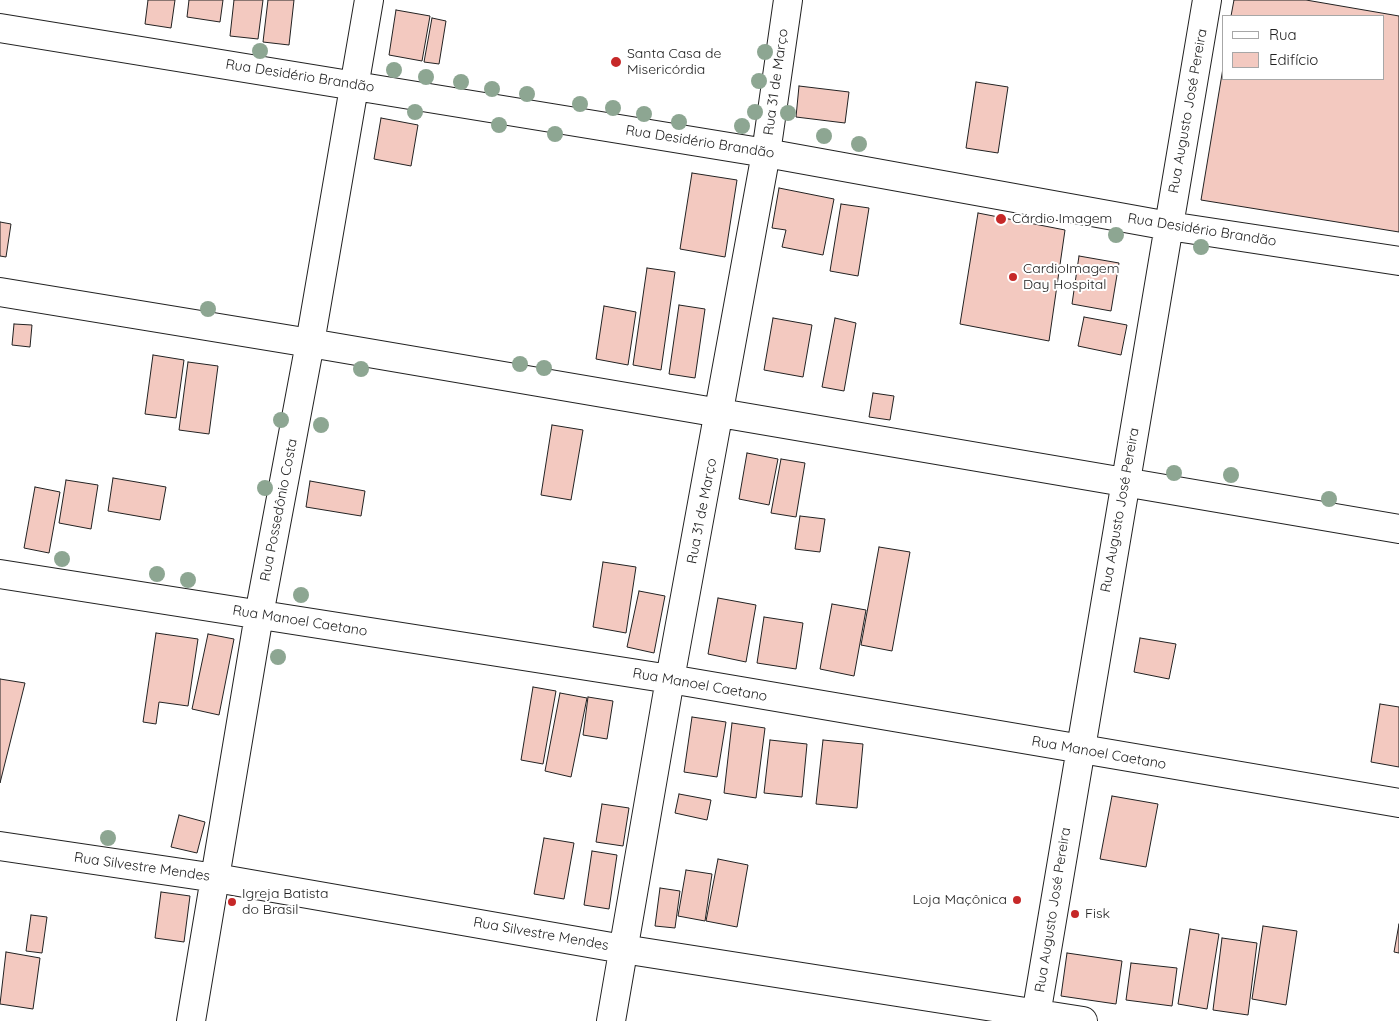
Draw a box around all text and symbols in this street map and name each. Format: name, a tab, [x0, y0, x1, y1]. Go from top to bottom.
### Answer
legend	[1222, 15, 1384, 80]
text: Rua	[1269, 25, 1297, 44]
street label: Rua Augusto José Pereira	[1165, 27, 1211, 195]
street label: Rua 31 de Março	[760, 28, 792, 136]
place label: Santa Casa de Misericórdia	[627, 46, 721, 78]
text: Edifício	[1269, 50, 1318, 69]
marker: Santa Casa de Misericórdia	[609, 55, 623, 69]
street label: Rua Desidério Brandão	[224, 56, 376, 96]
street label: Rua Desidério Brandão	[624, 122, 776, 162]
street label: Rua Desidério Brandão	[1126, 210, 1278, 250]
place label: Cárdio Imagem	[1012, 211, 1112, 227]
marker: Cárdio Imagem	[994, 212, 1008, 226]
place label: CardioImagem Day Hospital	[1023, 261, 1120, 294]
marker: CardioImagem Day Hospital	[1007, 271, 1019, 283]
street label: Rua Augusto José Pereira	[1097, 426, 1143, 594]
street label: Rua Possedônio Costa	[257, 437, 301, 583]
street label: Rua 31 de Março	[684, 457, 720, 565]
street label: Rua Manoel Caetano	[231, 602, 369, 640]
street label: Rua Manoel Caetano	[631, 665, 769, 705]
street label: Rua Manoel Caetano	[1030, 733, 1168, 773]
street label: Rua Augusto José Pereira	[1032, 826, 1074, 994]
street label: Rua Silvestre Mendes	[73, 849, 211, 885]
place label: Igreja Batista do Brasil	[242, 886, 328, 919]
place label: Loja Maçônica	[912, 892, 1007, 908]
marker: Loja Maçônica	[1011, 894, 1023, 906]
marker: Igreja Batista do Brasil	[226, 896, 238, 908]
place label: Fisk	[1085, 906, 1110, 922]
marker: Fisk	[1069, 908, 1081, 920]
street label: Rua Silvestre Mendes	[472, 914, 610, 954]

